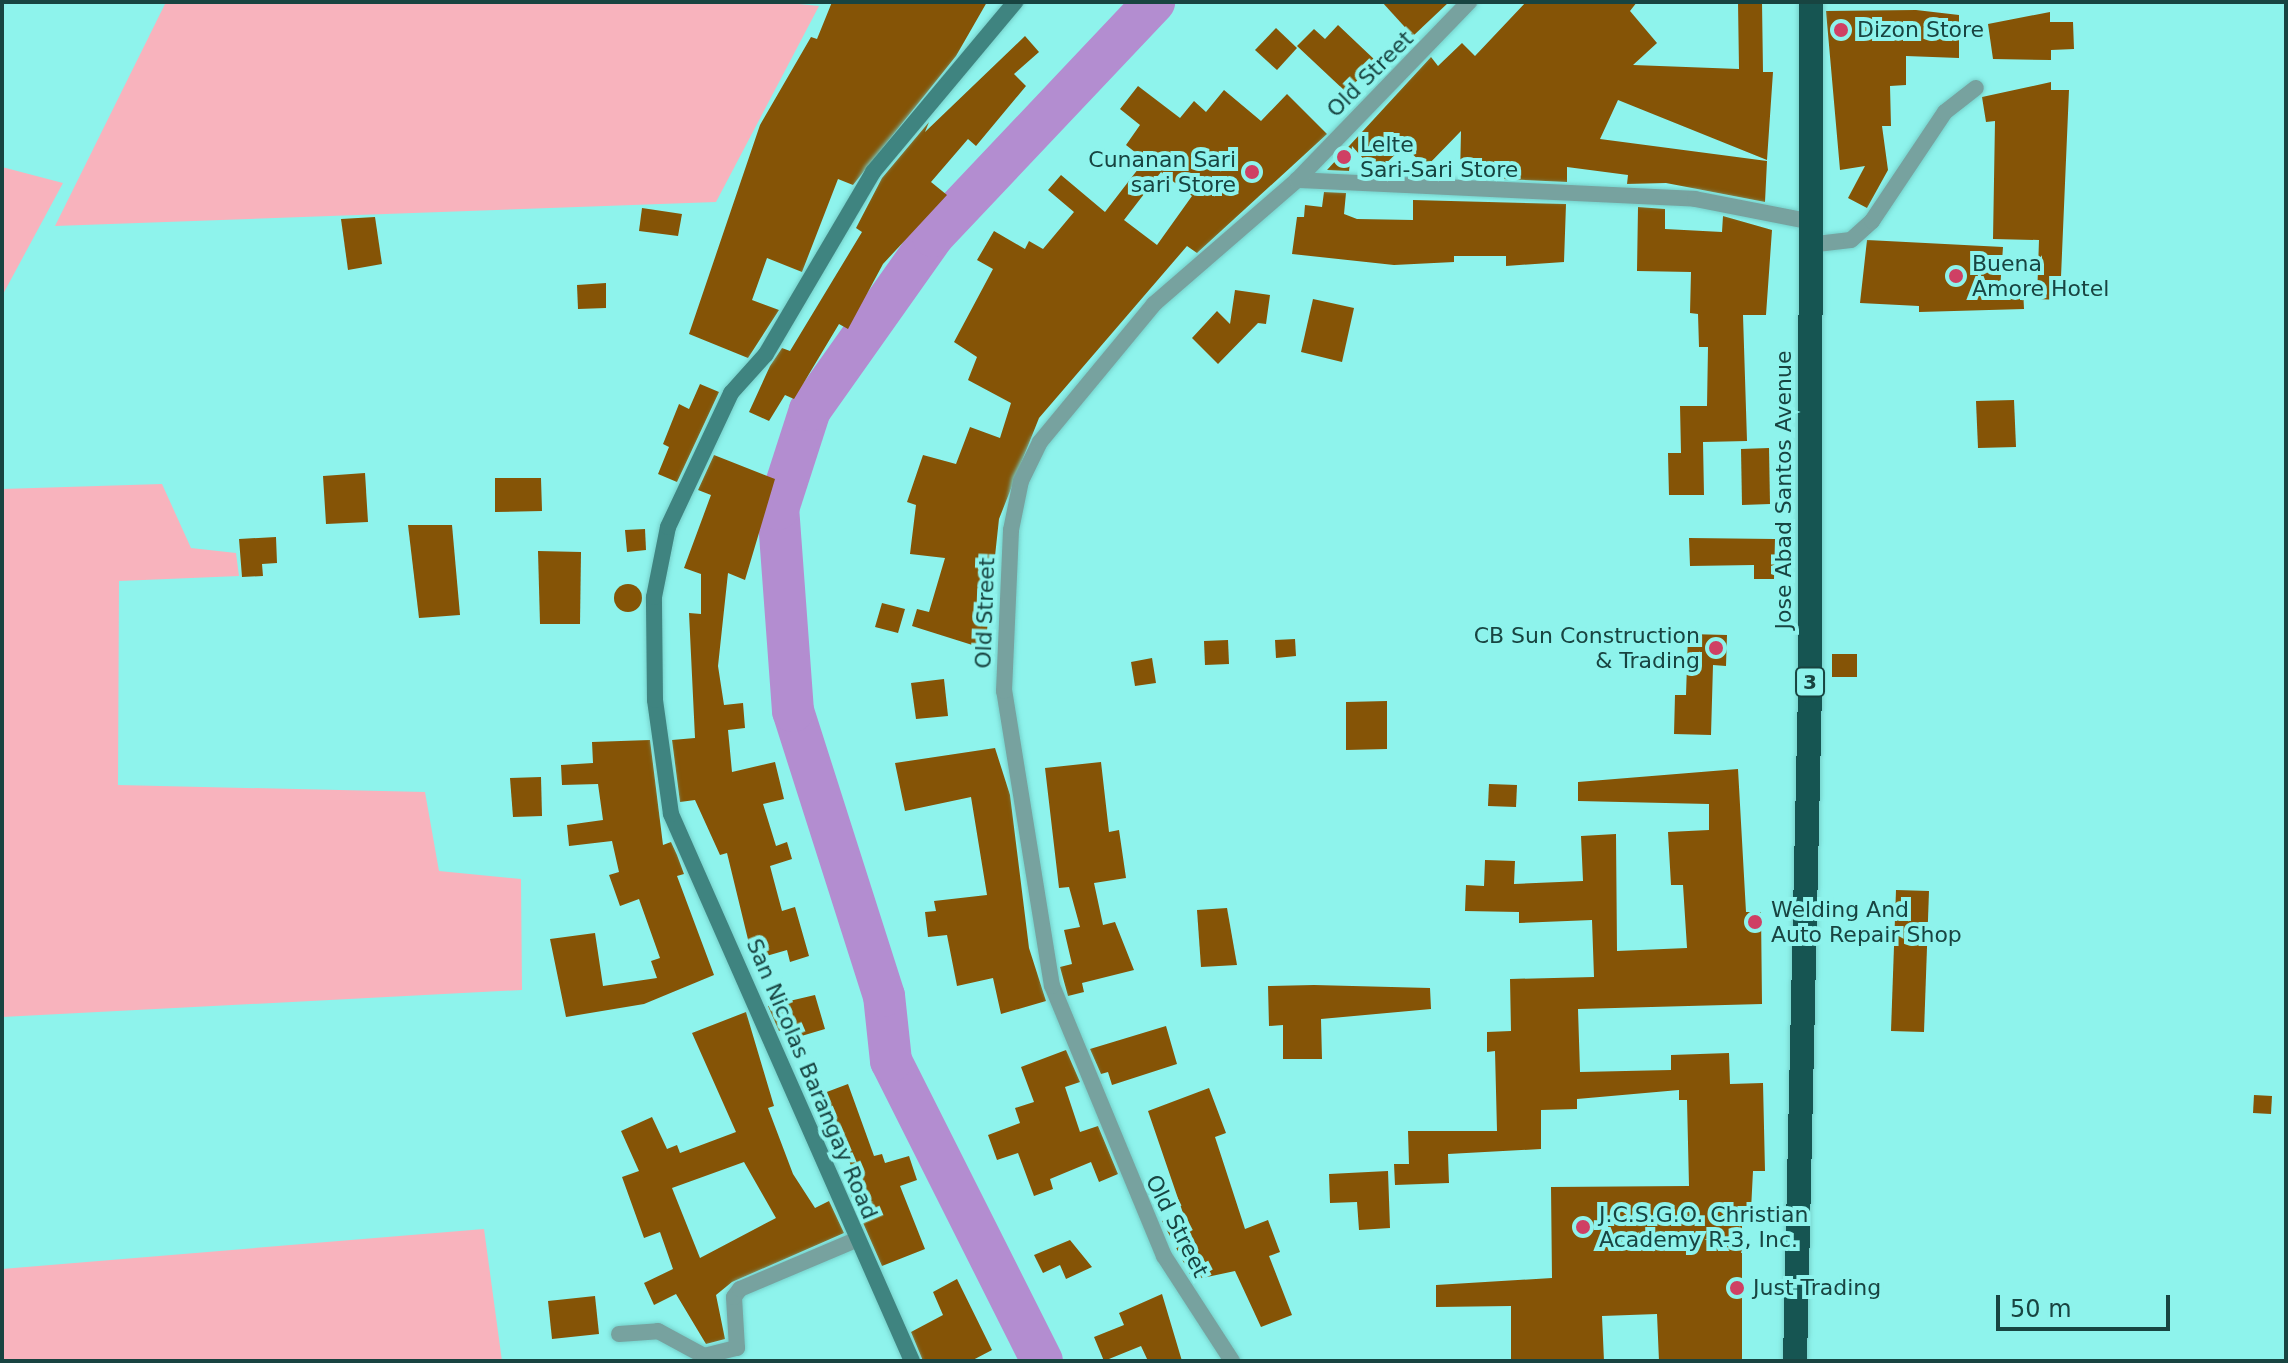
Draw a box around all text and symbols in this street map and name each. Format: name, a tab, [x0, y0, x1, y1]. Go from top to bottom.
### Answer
place label: Dizon Store	[1857, 17, 1984, 43]
marker: Dizon Store	[1832, 21, 1850, 39]
street label: Old Street	[1321, 25, 1419, 123]
place label: Lelte Sari-Sari Store	[1360, 131, 1518, 182]
place label: Cunanan Sari sari Store	[1088, 146, 1236, 198]
marker: Lelte Sari-Sari Store	[1335, 148, 1353, 166]
marker: Cunanan Sari sari Store	[1243, 163, 1261, 181]
place label: Buena Amore Hotel	[1972, 250, 2109, 302]
marker: Buena Amore Hotel	[1947, 267, 1965, 285]
street label: Jose Abad Santos Avenue	[1771, 350, 1797, 630]
street label: Old Street	[970, 557, 1000, 669]
place label: CB Sun Construction & Trading	[1474, 622, 1700, 674]
marker: CB Sun Construction & Trading	[1707, 639, 1725, 657]
road number: 3	[1794, 666, 1826, 698]
place label: Welding And Auto Repair Shop	[1771, 896, 1962, 948]
marker: Welding And Auto Repair Shop	[1746, 913, 1764, 931]
street label: San Nicolas Barangay Road	[741, 935, 883, 1223]
street label: Old Street	[1140, 1170, 1214, 1282]
place label: J.C.S.G.O. Christian Academy R-3, Inc.	[1599, 1201, 1808, 1252]
marker: J.C.S.G.O. Christian Academy R-3, Inc.	[1574, 1218, 1592, 1236]
place label: Just Trading	[1753, 1275, 1881, 1301]
marker: Just Trading	[1728, 1279, 1746, 1297]
scale bar	[2000, 1279, 2174, 1329]
text: 50 m	[2010, 1295, 2072, 1323]

